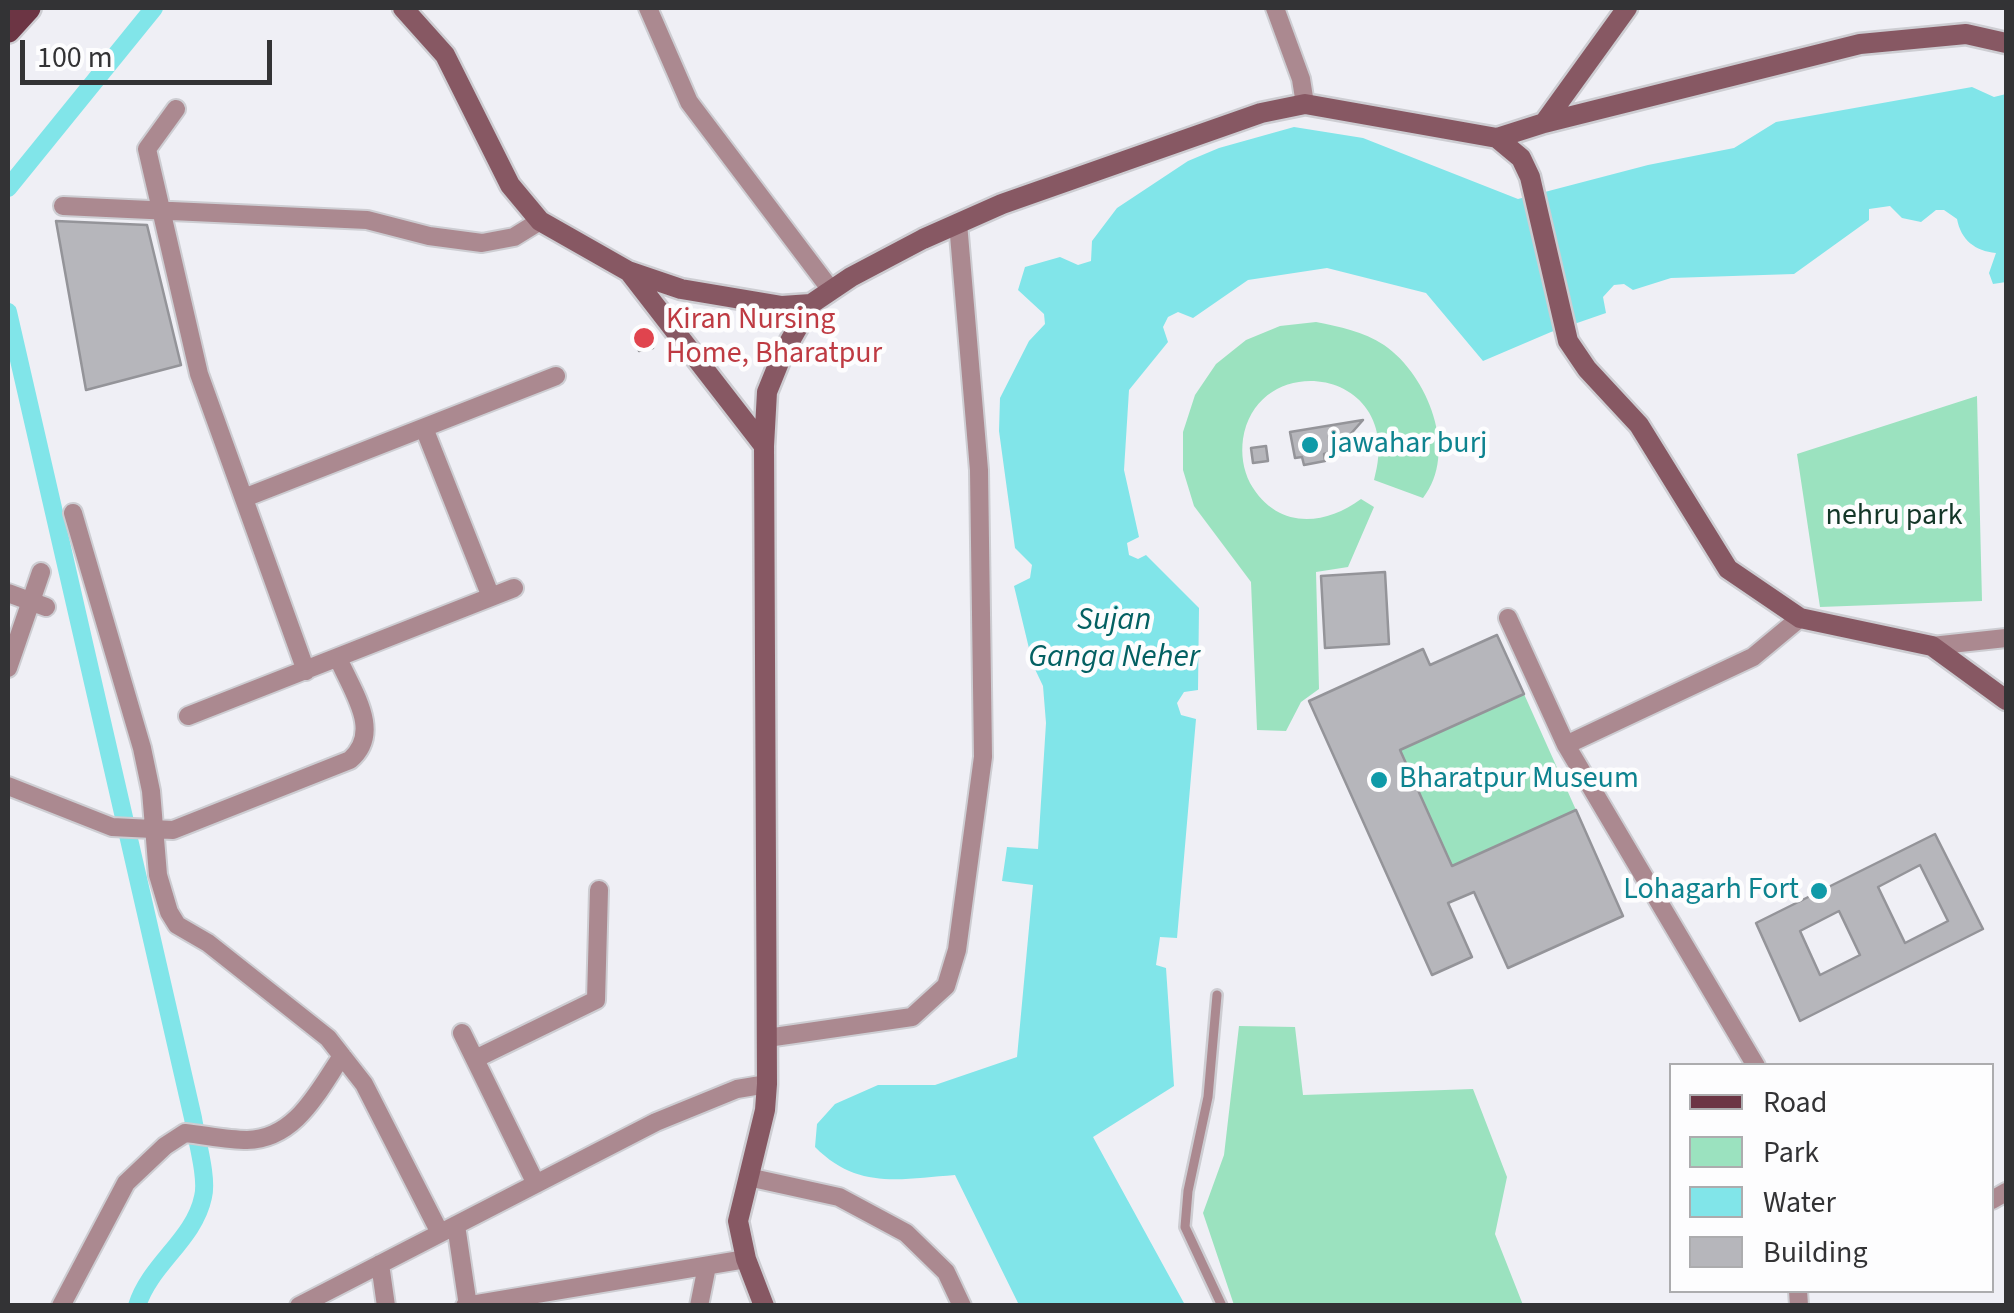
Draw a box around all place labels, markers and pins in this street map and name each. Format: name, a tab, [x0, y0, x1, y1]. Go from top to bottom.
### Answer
place label: Kiran Nursing Home, Bharatpur	[666, 303, 882, 374]
marker: Kiran Nursing Home, Bharatpur	[631, 325, 657, 351]
place label: jawahar burj	[1330, 427, 1487, 463]
marker: jawahar burj	[1299, 434, 1321, 456]
place label: Bharatpur Museum	[1399, 762, 1639, 798]
marker: Bharatpur Museum	[1368, 769, 1390, 791]
place label: Lohagarh Fort	[1623, 873, 1799, 909]
marker: Lohagarh Fort	[1808, 880, 1830, 902]

